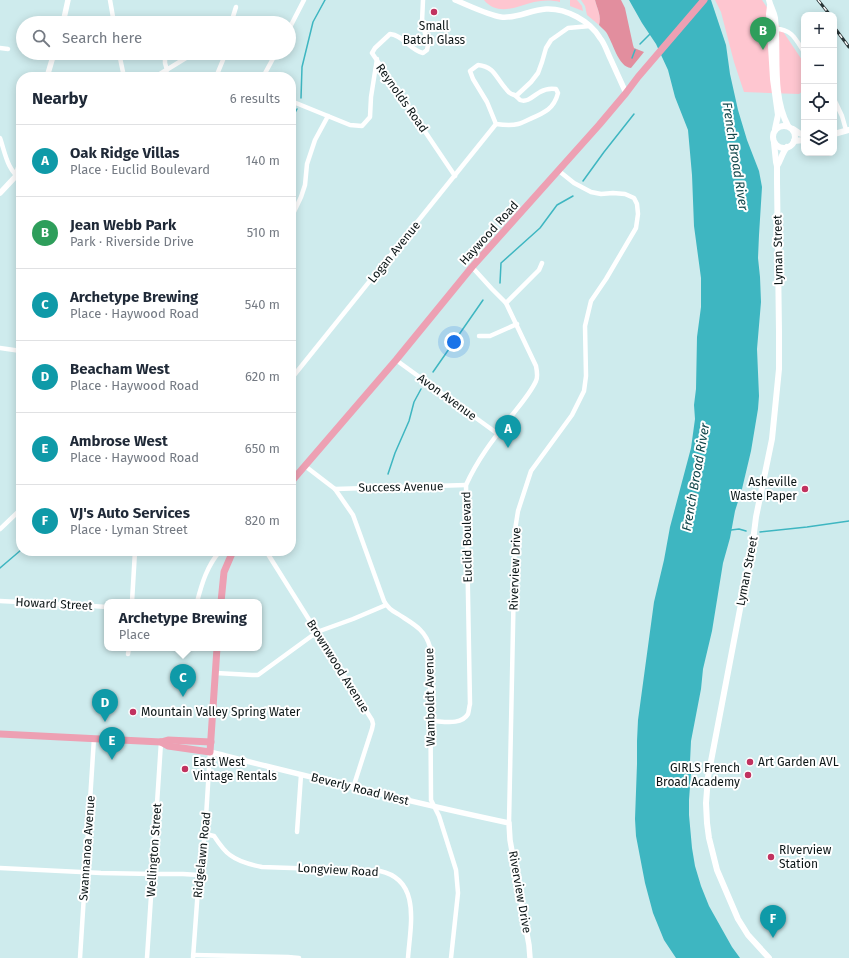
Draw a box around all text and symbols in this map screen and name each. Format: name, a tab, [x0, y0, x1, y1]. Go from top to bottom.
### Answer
marker: Small Batch Glass	[429, 7, 439, 17]
map controls	[801, 12, 837, 156]
button: +	[801, 12, 837, 48]
search box	[16, 16, 296, 60]
pin: B	[750, 17, 776, 50]
place label: Small Batch Glass	[403, 19, 466, 47]
icon: search	[30, 27, 52, 49]
text: Search here	[62, 29, 142, 47]
button: −	[801, 48, 837, 84]
street label: Reynolds Road	[373, 61, 431, 135]
button: locate	[801, 84, 837, 120]
text: Nearby	[32, 88, 87, 109]
text: 6 results	[230, 91, 280, 106]
water label: French Broad River	[720, 101, 752, 212]
button: layers	[801, 120, 837, 156]
text: Oak Ridge Villas	[70, 144, 179, 162]
text: A	[41, 153, 49, 168]
text: 140 m	[246, 153, 280, 168]
text: Place · Euclid Boulevard	[70, 162, 210, 177]
street label: Haywood Road	[457, 198, 521, 268]
street label: Lyman Street	[770, 214, 786, 285]
text: Jean Webb Park	[70, 216, 176, 234]
street label: Logan Avenue	[365, 218, 423, 286]
text: B	[41, 225, 49, 240]
text: 510 m	[247, 225, 280, 240]
text: Park · Riverside Drive	[70, 234, 194, 249]
text: Archetype Brewing	[70, 288, 198, 306]
text: C	[41, 297, 49, 312]
text: 540 m	[245, 297, 280, 312]
text: Place · Haywood Road	[70, 306, 199, 321]
your location	[444, 332, 464, 352]
text: Beacham West	[70, 360, 170, 378]
text: D	[41, 369, 49, 384]
text: 620 m	[245, 369, 280, 384]
street label: Avon Avenue	[415, 371, 479, 423]
text: Place · Haywood Road	[70, 378, 199, 393]
pin: A	[495, 415, 521, 448]
water label: French Broad River	[679, 421, 713, 532]
text: Ambrose West	[70, 432, 168, 450]
text: E	[42, 441, 48, 456]
text: 650 m	[245, 441, 280, 456]
text: Place · Haywood Road	[70, 450, 199, 465]
place label: Asheville Waste Paper	[730, 475, 797, 503]
street label: Success Avenue	[358, 479, 444, 495]
marker: Asheville Waste Paper	[800, 484, 810, 494]
street label: Euclid Boulevard	[459, 491, 475, 583]
text: VJ's Auto Services	[70, 504, 190, 522]
text: F	[42, 513, 48, 528]
text: 820 m	[245, 513, 280, 528]
text: Place · Lyman Street	[70, 522, 188, 537]
street label: Riverview Drive	[507, 527, 523, 611]
street label: Lyman Street	[733, 534, 761, 607]
street label: Howard Street	[15, 595, 94, 613]
popup	[104, 599, 262, 651]
text: Archetype Brewing	[119, 609, 247, 627]
street label: Brownwood Avenue	[304, 617, 372, 715]
text: Place	[119, 627, 150, 642]
street label: Wamboldt Avenue	[422, 648, 438, 746]
pin: C	[170, 664, 196, 697]
pin: D	[92, 689, 118, 722]
place label: Mountain Valley Spring Water	[141, 705, 301, 719]
marker: Mountain Valley Spring Water	[128, 707, 138, 717]
pin: E	[99, 727, 125, 760]
place label: East West Vintage Rentals	[193, 755, 277, 783]
place label: Art Garden AVL	[758, 755, 839, 769]
marker: Art Garden AVL	[745, 757, 755, 767]
place label: GIRLS French Broad Academy	[656, 761, 740, 789]
marker: East West Vintage Rentals	[180, 764, 190, 774]
street label: Beverly Road West	[310, 770, 411, 808]
marker: GIRLS French Broad Academy	[743, 770, 753, 780]
street label: Swannanoa Avenue	[76, 795, 98, 901]
street label: Wellington Street	[144, 802, 164, 897]
street label: Ridgelawn Road	[191, 811, 213, 899]
place label: RIverview Station	[779, 843, 832, 871]
street label: Riverview Drive	[506, 850, 534, 934]
marker: RIverview Station	[766, 852, 776, 862]
street label: Longview Road	[297, 861, 379, 879]
pin: F	[760, 905, 786, 938]

